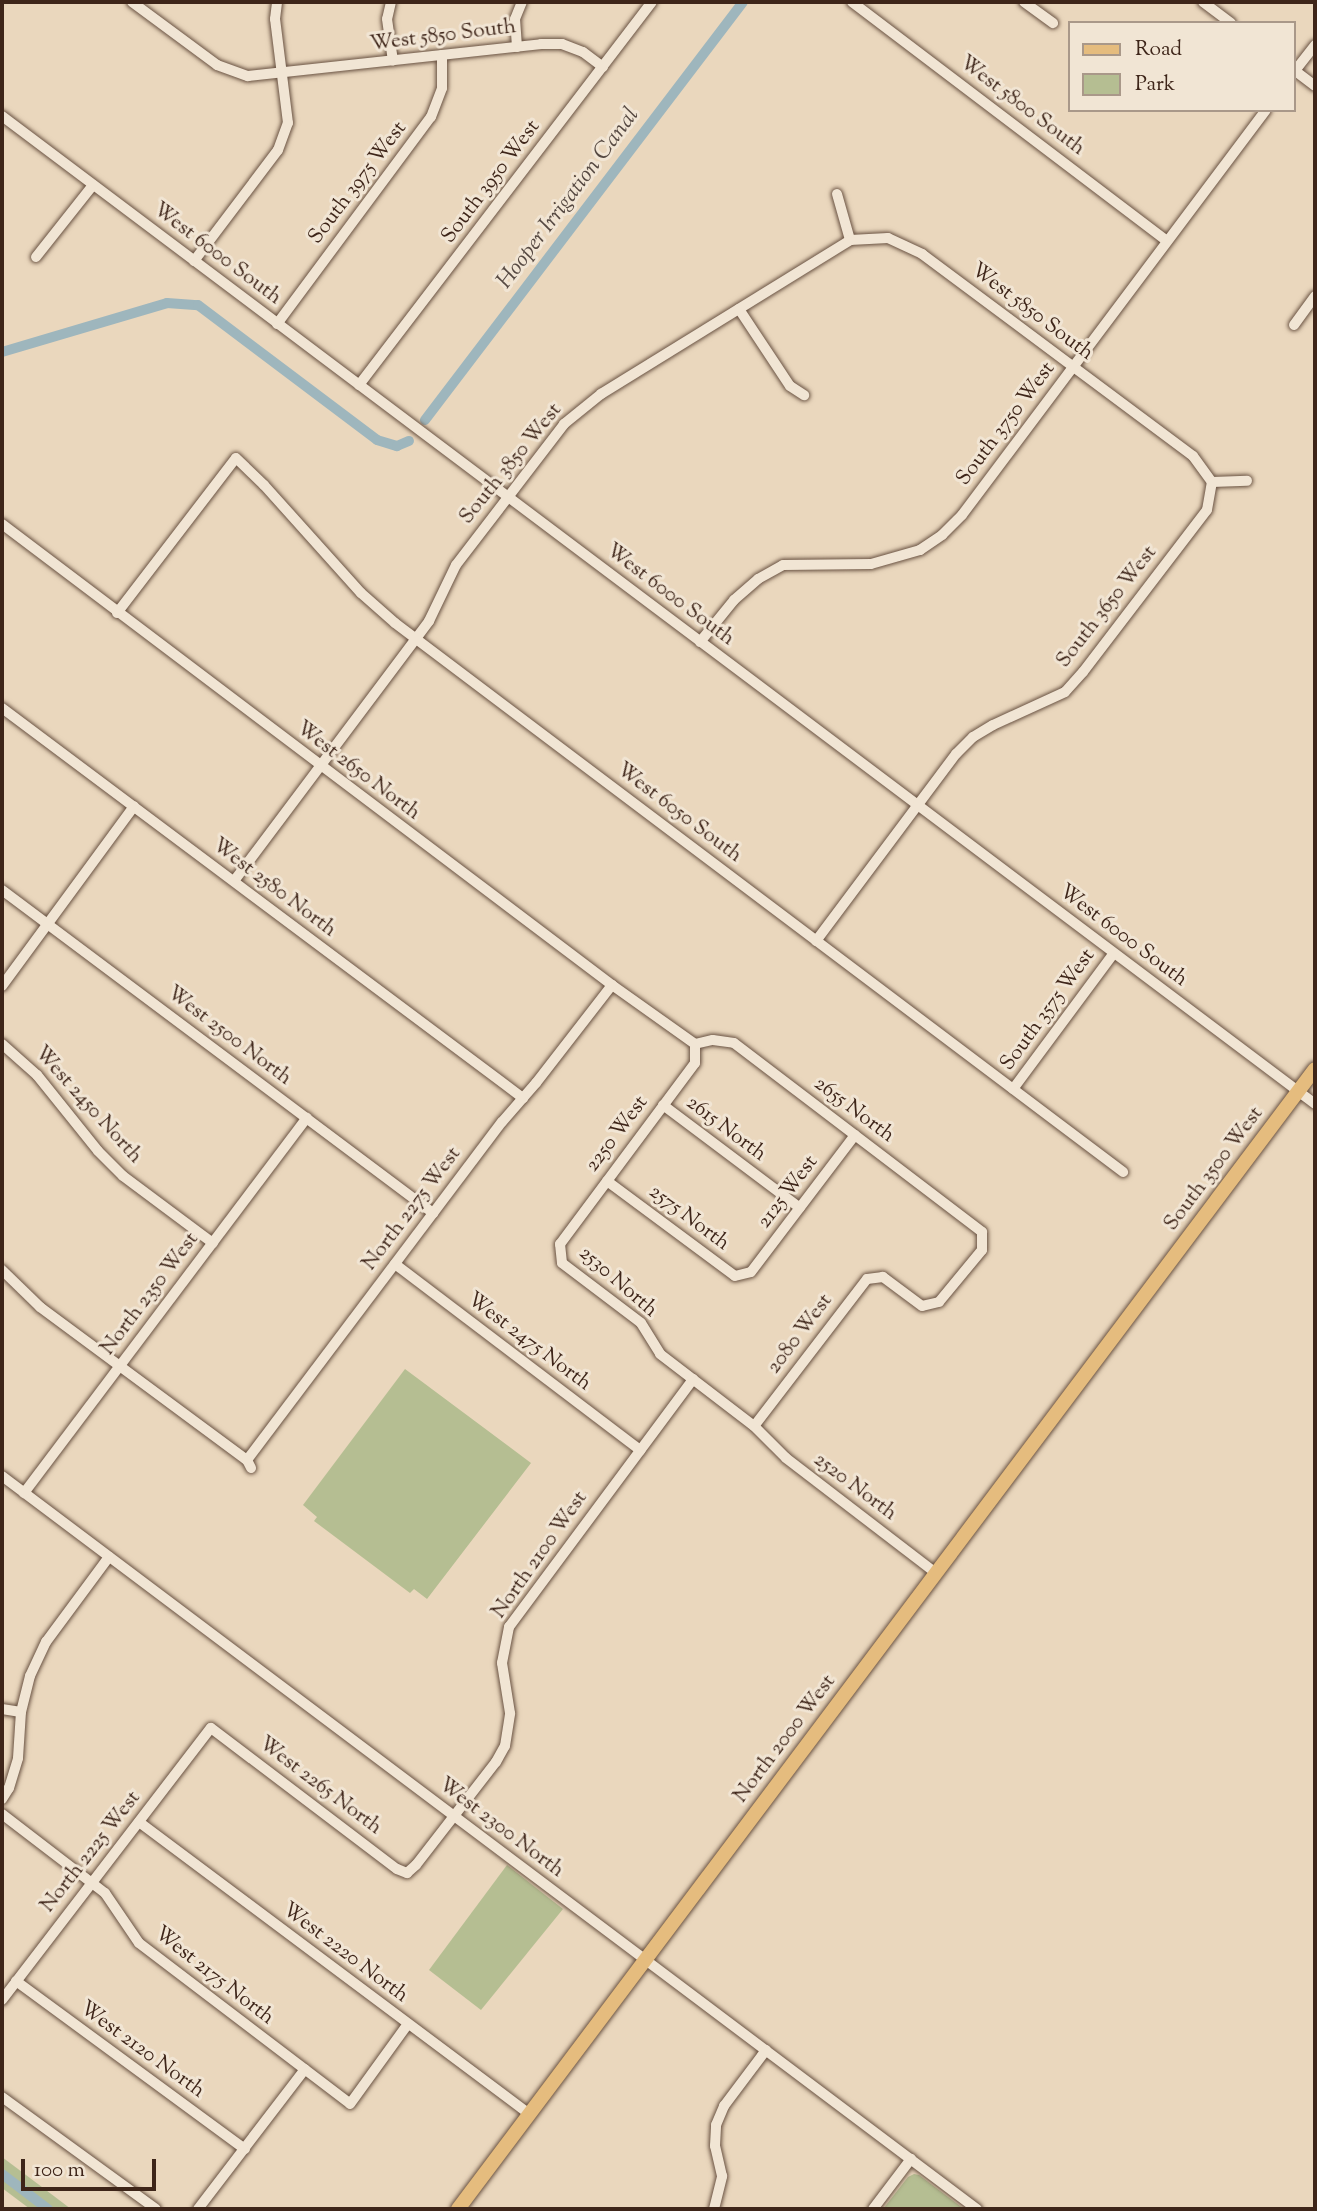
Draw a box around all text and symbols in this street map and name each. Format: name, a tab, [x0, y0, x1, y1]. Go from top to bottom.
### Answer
street label: West 5850 South	[369, 15, 517, 57]
legend	[1068, 21, 1296, 112]
text: Road	[1135, 35, 1182, 65]
street label: West 5800 South	[954, 51, 1090, 161]
text: Park	[1135, 70, 1175, 100]
water label: Hooper Irrigation Canal	[492, 103, 646, 295]
street label: South 3950 West	[436, 115, 546, 249]
street label: South 3975 West	[304, 117, 412, 249]
street label: West 6000 South	[148, 197, 286, 311]
street label: West 5850 South	[966, 258, 1098, 366]
street label: South 3750 West	[951, 357, 1061, 491]
street label: South 3850 West	[455, 398, 567, 530]
street label: West 6000 South	[601, 538, 739, 652]
street label: South 3650 West	[1051, 541, 1163, 673]
street label: West 2650 North	[291, 716, 425, 826]
street label: West 6050 South	[611, 758, 747, 868]
street label: West 2580 North	[207, 833, 341, 943]
street label: West 6000 South	[1054, 879, 1192, 993]
street label: South 3575 West	[995, 944, 1101, 1076]
street label: West 2500 North	[162, 981, 296, 1091]
street label: West 2450 North	[29, 1041, 147, 1169]
street label: 2655 North	[809, 1071, 899, 1149]
street label: 2250 West	[580, 1091, 654, 1177]
street label: 2615 North	[681, 1091, 771, 1167]
street label: South 3500 West	[1159, 1102, 1269, 1236]
street label: North 2275 West	[357, 1142, 467, 1276]
street label: 2125 West	[752, 1150, 824, 1234]
street label: 2575 North	[644, 1179, 734, 1257]
street label: North 2350 West	[96, 1228, 204, 1360]
street label: 2530 North	[573, 1241, 663, 1323]
street label: West 2475 North	[462, 1287, 596, 1397]
street label: 2080 West	[762, 1289, 838, 1379]
street label: 2520 North	[808, 1448, 902, 1526]
street label: North 2100 West	[487, 1486, 593, 1624]
street label: North 2000 West	[729, 1670, 841, 1808]
street label: West 2265 North	[253, 1731, 387, 1841]
street label: West 2300 North	[433, 1772, 569, 1884]
street label: North 2225 West	[36, 1786, 146, 1918]
street label: West 2220 North	[277, 1897, 413, 2009]
street label: West 2175 North	[149, 1921, 279, 2031]
street label: West 2120 North	[74, 1996, 210, 2104]
scale bar	[24, 2144, 159, 2188]
text: 100 m	[34, 2156, 85, 2186]

